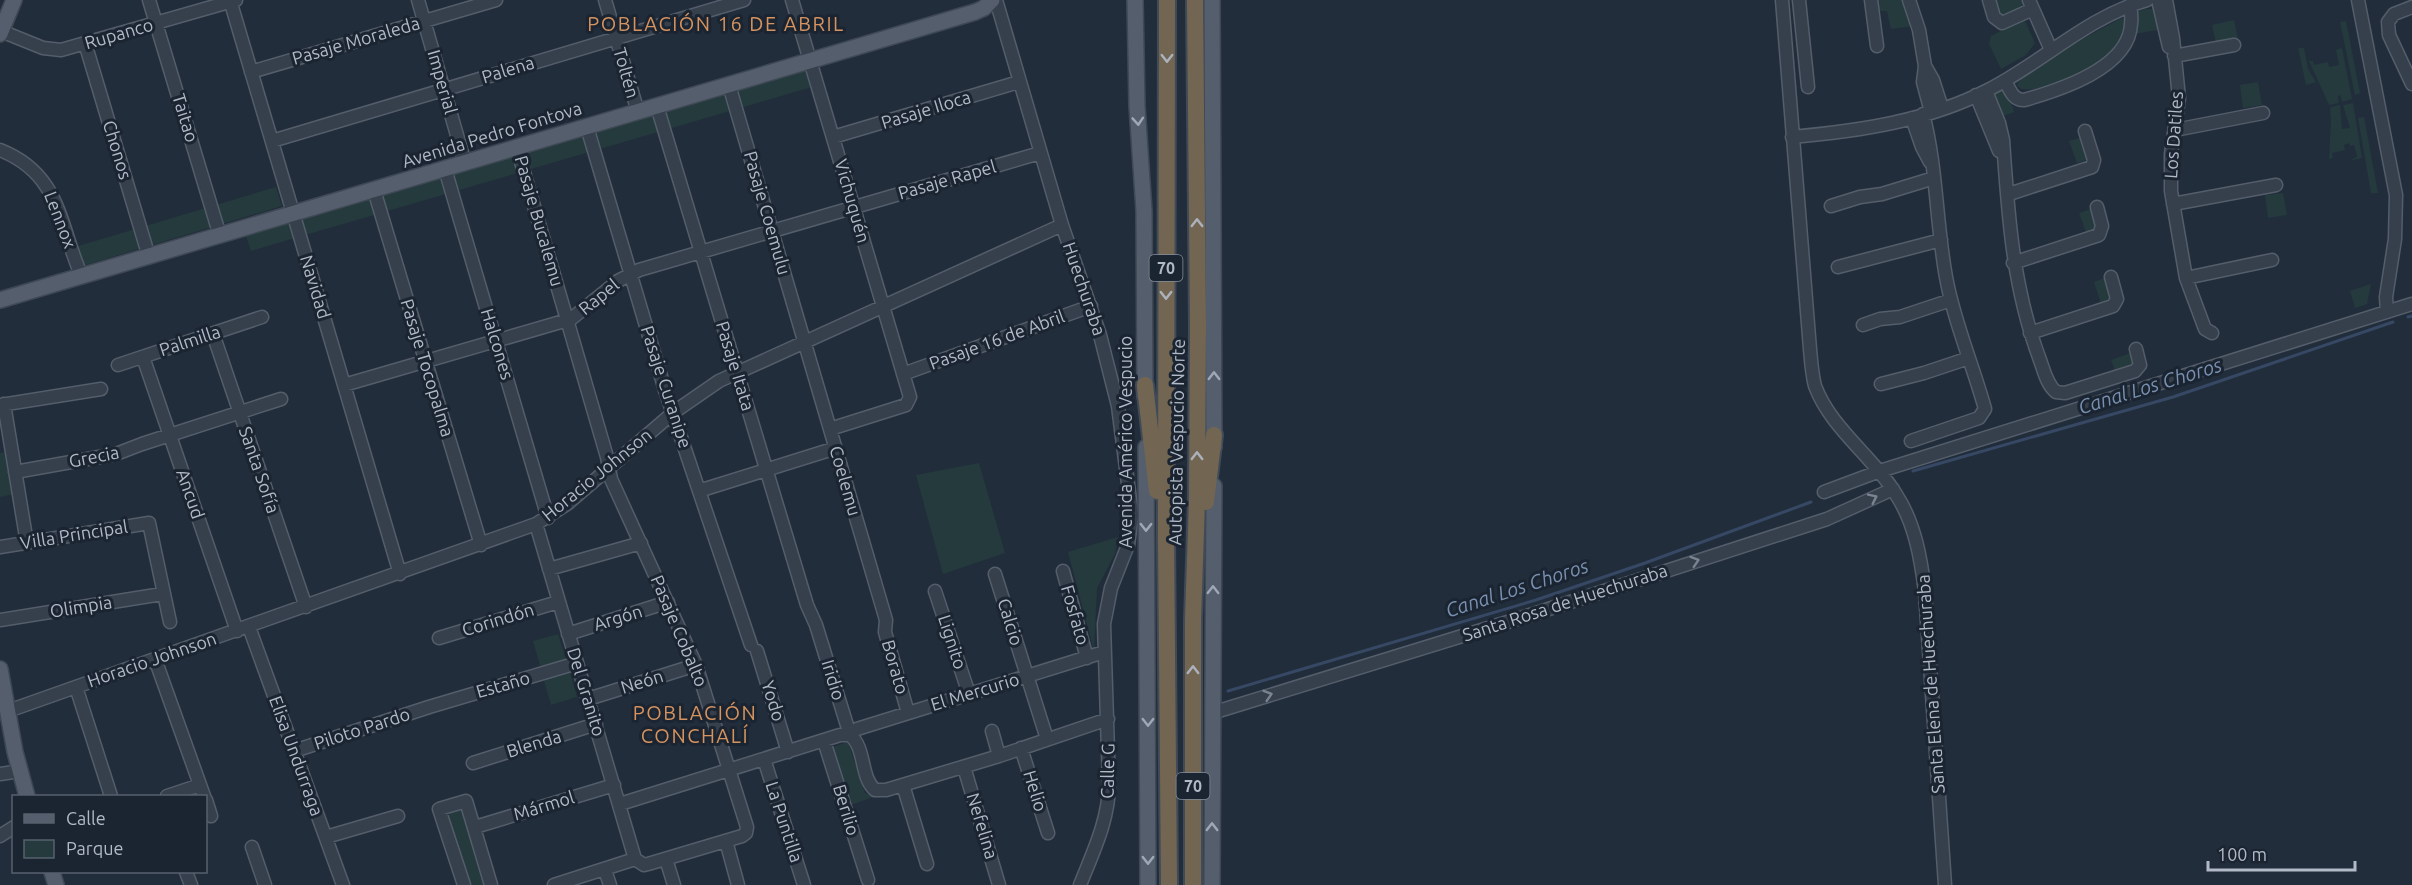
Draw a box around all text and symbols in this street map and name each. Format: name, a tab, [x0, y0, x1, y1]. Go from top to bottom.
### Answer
street label: Pasaje Moraleda	[290, 12, 422, 68]
district label: POBLACIÓN 16 DE ABRIL	[587, 12, 845, 35]
street label: Rupanco	[82, 14, 155, 52]
street label: Toltén	[610, 45, 644, 100]
street label: Imperial	[424, 47, 462, 116]
street label: Palena	[479, 52, 536, 87]
one-way arrow	[1161, 54, 1173, 63]
street label: Pasaje Iloca	[878, 86, 973, 132]
street label: Los Datiles	[2160, 90, 2186, 179]
street label: Taitao	[169, 91, 203, 144]
street label: Avenida Pedro Fontova	[399, 97, 584, 171]
one-way arrow	[1131, 117, 1144, 126]
street label: Chonos	[100, 118, 136, 182]
street label: Pasaje Coemulu	[741, 149, 795, 277]
street label: Pasaje Bucalemu	[512, 153, 568, 288]
street label: Pasaje Rapel	[895, 155, 998, 203]
street label: Vichuquén	[831, 156, 874, 245]
street label: Lennox	[41, 188, 81, 251]
one-way arrow	[1191, 219, 1204, 228]
street label: Huechuraba	[1060, 239, 1110, 338]
street label: Navidad	[297, 252, 335, 321]
road number: 70	[1150, 255, 1182, 281]
street label: Rapel	[574, 274, 623, 318]
one-way arrow	[1160, 291, 1172, 300]
street label: Pasaje Tocopalma	[397, 296, 458, 439]
street label: Pasaje 16 de Abril	[926, 305, 1067, 373]
street label: Halcones	[478, 306, 518, 382]
street label: Pasaje Itata	[713, 319, 759, 413]
street label: Palmilla	[157, 321, 223, 359]
street label: Pasaje Curanipe	[638, 323, 696, 451]
street label: Avenida Américo Vespucio	[1115, 336, 1135, 548]
street label: Autopista Vespucio Norte	[1164, 339, 1188, 545]
water label: Canal Los Choros	[2075, 353, 2225, 418]
one-way arrow	[1208, 372, 1220, 381]
street label: Santa Sofía	[236, 424, 284, 516]
street label: Horacio Johnson	[538, 424, 655, 525]
street label: Grecia	[67, 441, 121, 471]
street label: Coelemu	[826, 443, 865, 518]
one-way arrow	[1191, 452, 1203, 461]
street label: Ancud	[173, 466, 209, 521]
one-way arrow	[1866, 494, 1877, 506]
street label: Villa Principal	[19, 516, 129, 552]
one-way arrow	[1140, 523, 1153, 532]
water label: Canal Los Choros	[1442, 553, 1592, 622]
one-way arrow	[1689, 556, 1700, 569]
street label: Santa Rosa de Huechuraba	[1460, 559, 1670, 645]
street label: Pasaje Cobalto	[647, 572, 712, 689]
street label: Santa Elena de Huechuraba	[1912, 574, 1948, 794]
street label: Fosfato	[1058, 582, 1094, 647]
one-way arrow	[1207, 586, 1219, 595]
street label: Olimpia	[48, 591, 113, 621]
street label: Calcio	[994, 596, 1028, 648]
street label: Corindón	[459, 599, 536, 639]
street label: Argón	[591, 600, 644, 634]
street label: Lignito	[935, 612, 971, 671]
street label: Horacio Johnson	[85, 628, 219, 691]
street label: Borato	[879, 637, 913, 696]
street label: Del Granito	[564, 645, 610, 738]
street label: Iridio	[818, 657, 850, 702]
street label: Neón	[618, 665, 665, 697]
one-way arrow	[1187, 666, 1199, 675]
street label: Estaño	[474, 667, 532, 701]
street label: El Mercurio	[928, 668, 1021, 714]
street label: Yodo	[758, 678, 790, 723]
one-way arrow	[1262, 690, 1273, 703]
street label: Elisa Undurraga	[266, 693, 328, 818]
district label: POBLACIÓN CONCHALÍ	[633, 701, 757, 747]
street label: Piloto Pardo	[311, 703, 412, 753]
one-way arrow	[1142, 718, 1154, 727]
street label: Blenda	[504, 725, 563, 761]
street label: Calle G	[1097, 743, 1117, 799]
street label: Helio	[1020, 768, 1052, 814]
road number: 70	[1176, 773, 1210, 799]
street label: La Puntilla	[762, 779, 807, 865]
street label: Berilio	[830, 782, 864, 838]
street label: Mármol	[511, 786, 577, 824]
street label: Nefelina	[963, 790, 1002, 861]
legend	[12, 795, 207, 873]
text: Calle	[66, 808, 106, 828]
one-way arrow	[1206, 822, 1218, 831]
scale bar	[2208, 834, 2355, 872]
text: Parque	[66, 838, 123, 858]
text: 100 m	[2217, 844, 2267, 864]
one-way arrow	[1142, 856, 1154, 865]

